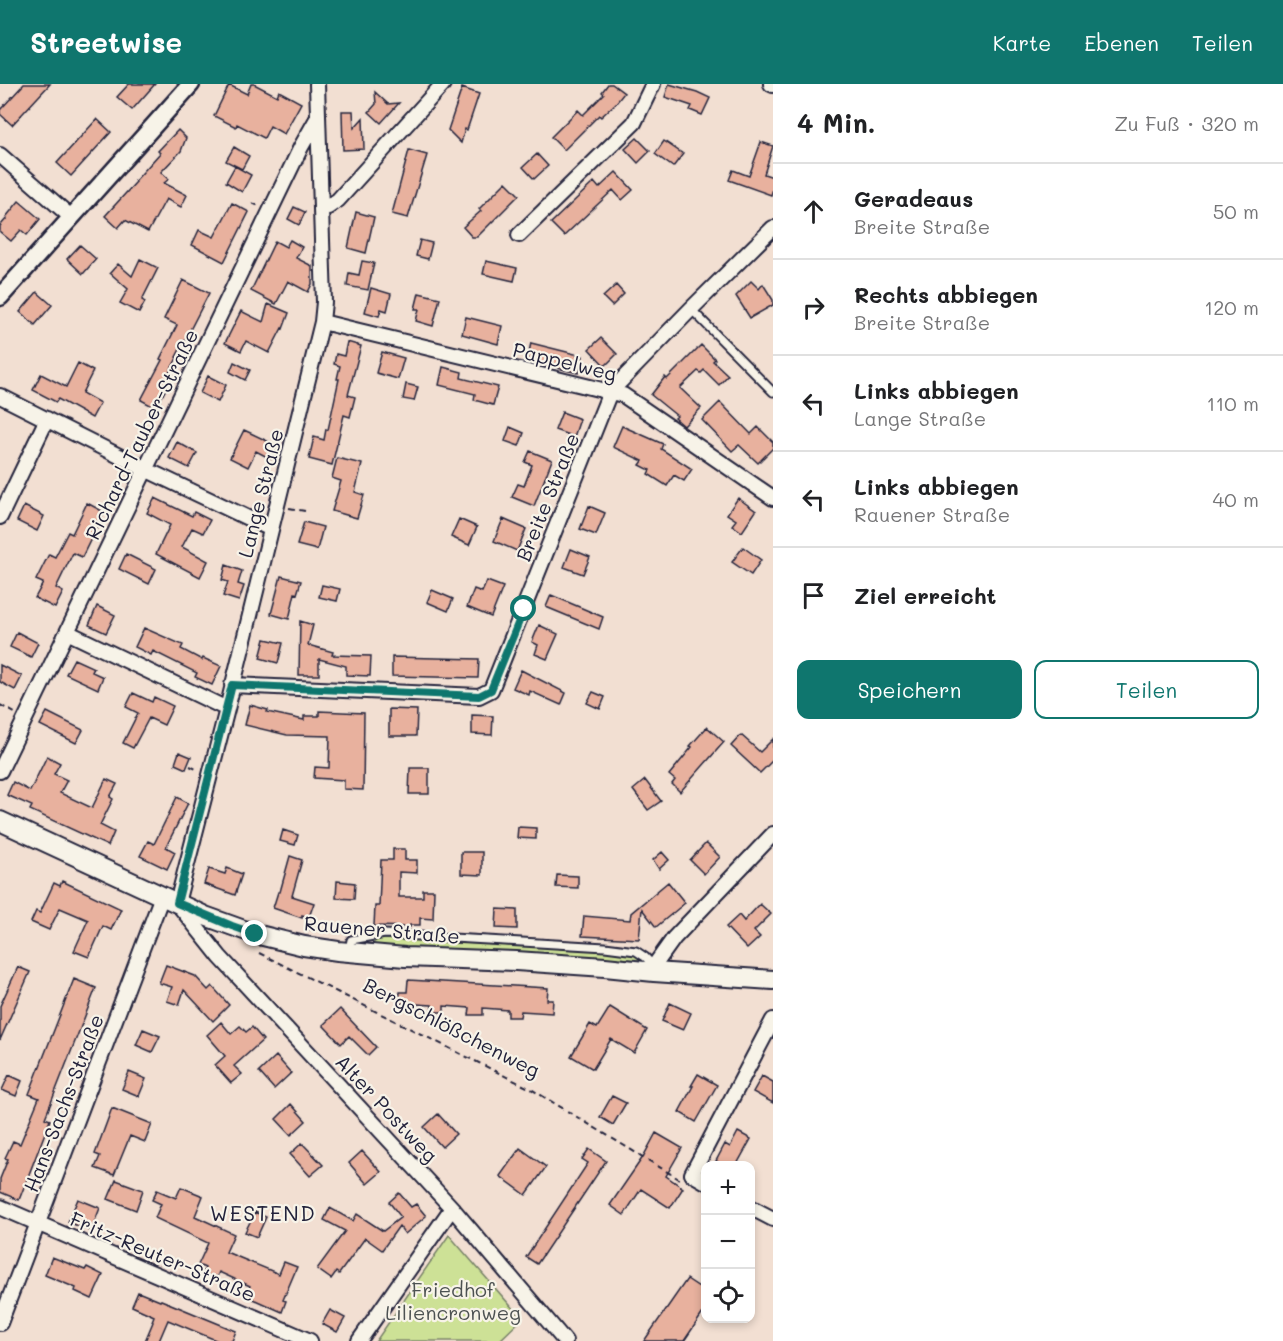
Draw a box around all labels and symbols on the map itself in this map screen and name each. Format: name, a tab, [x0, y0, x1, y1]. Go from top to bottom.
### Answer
street label: Richard-Tauber-Straße	[79, 324, 203, 544]
street label: Pappelweg	[510, 336, 620, 386]
street label: Lange Straße	[231, 426, 289, 560]
street label: Breite Straße	[509, 429, 585, 565]
route start	[510, 595, 536, 621]
street label: Rauener Straße	[303, 909, 461, 949]
route end	[241, 920, 267, 946]
street label: Bergschlößchenweg	[359, 971, 545, 1083]
street label: Hans-Sachs-Straße	[17, 1010, 109, 1196]
street label: Alter Postweg	[330, 1048, 444, 1168]
district label: WESTEND	[210, 1199, 316, 1226]
street label: Fritz-Reuter-Straße	[66, 1205, 260, 1307]
park label: Friedhof Liliencronweg	[385, 1276, 521, 1325]

